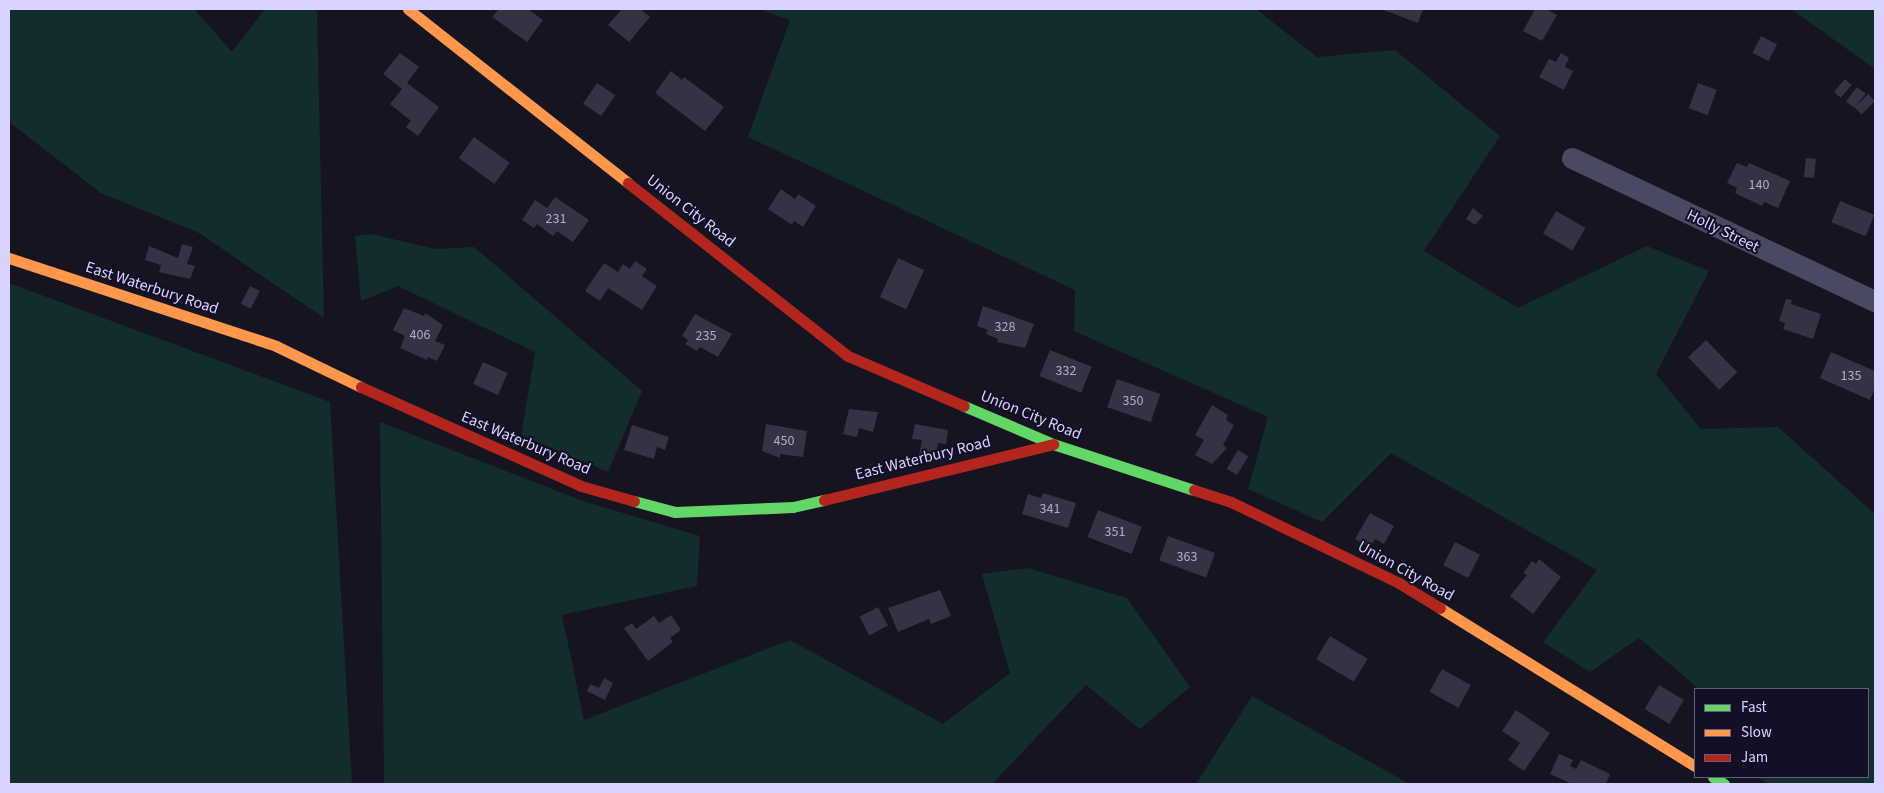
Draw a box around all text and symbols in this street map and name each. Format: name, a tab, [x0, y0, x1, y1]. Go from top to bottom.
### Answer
street label: Union City Road	[643, 170, 739, 252]
house number: 140	[1749, 177, 1769, 193]
street label: Holly Street	[1684, 205, 1762, 257]
house number: 231	[546, 211, 566, 227]
street label: East Waterbury Road	[83, 257, 221, 319]
house number: 328	[995, 319, 1015, 335]
house number: 406	[410, 327, 430, 343]
house number: 235	[696, 328, 716, 344]
house number: 332	[1056, 363, 1076, 379]
house number: 135	[1841, 368, 1861, 384]
street label: Union City Road	[978, 386, 1084, 444]
house number: 350	[1123, 393, 1143, 409]
street label: East Waterbury Road	[458, 407, 594, 479]
street label: East Waterbury Road	[853, 432, 993, 484]
house number: 450	[774, 433, 794, 449]
house number: 341	[1040, 501, 1060, 517]
house number: 351	[1105, 524, 1125, 540]
street label: Union City Road	[1354, 537, 1458, 605]
house number: 363	[1177, 549, 1197, 565]
legend	[1694, 688, 1869, 778]
text: Fast	[1741, 697, 1767, 718]
text: Slow	[1741, 722, 1772, 743]
text: Jam	[1741, 747, 1768, 768]

